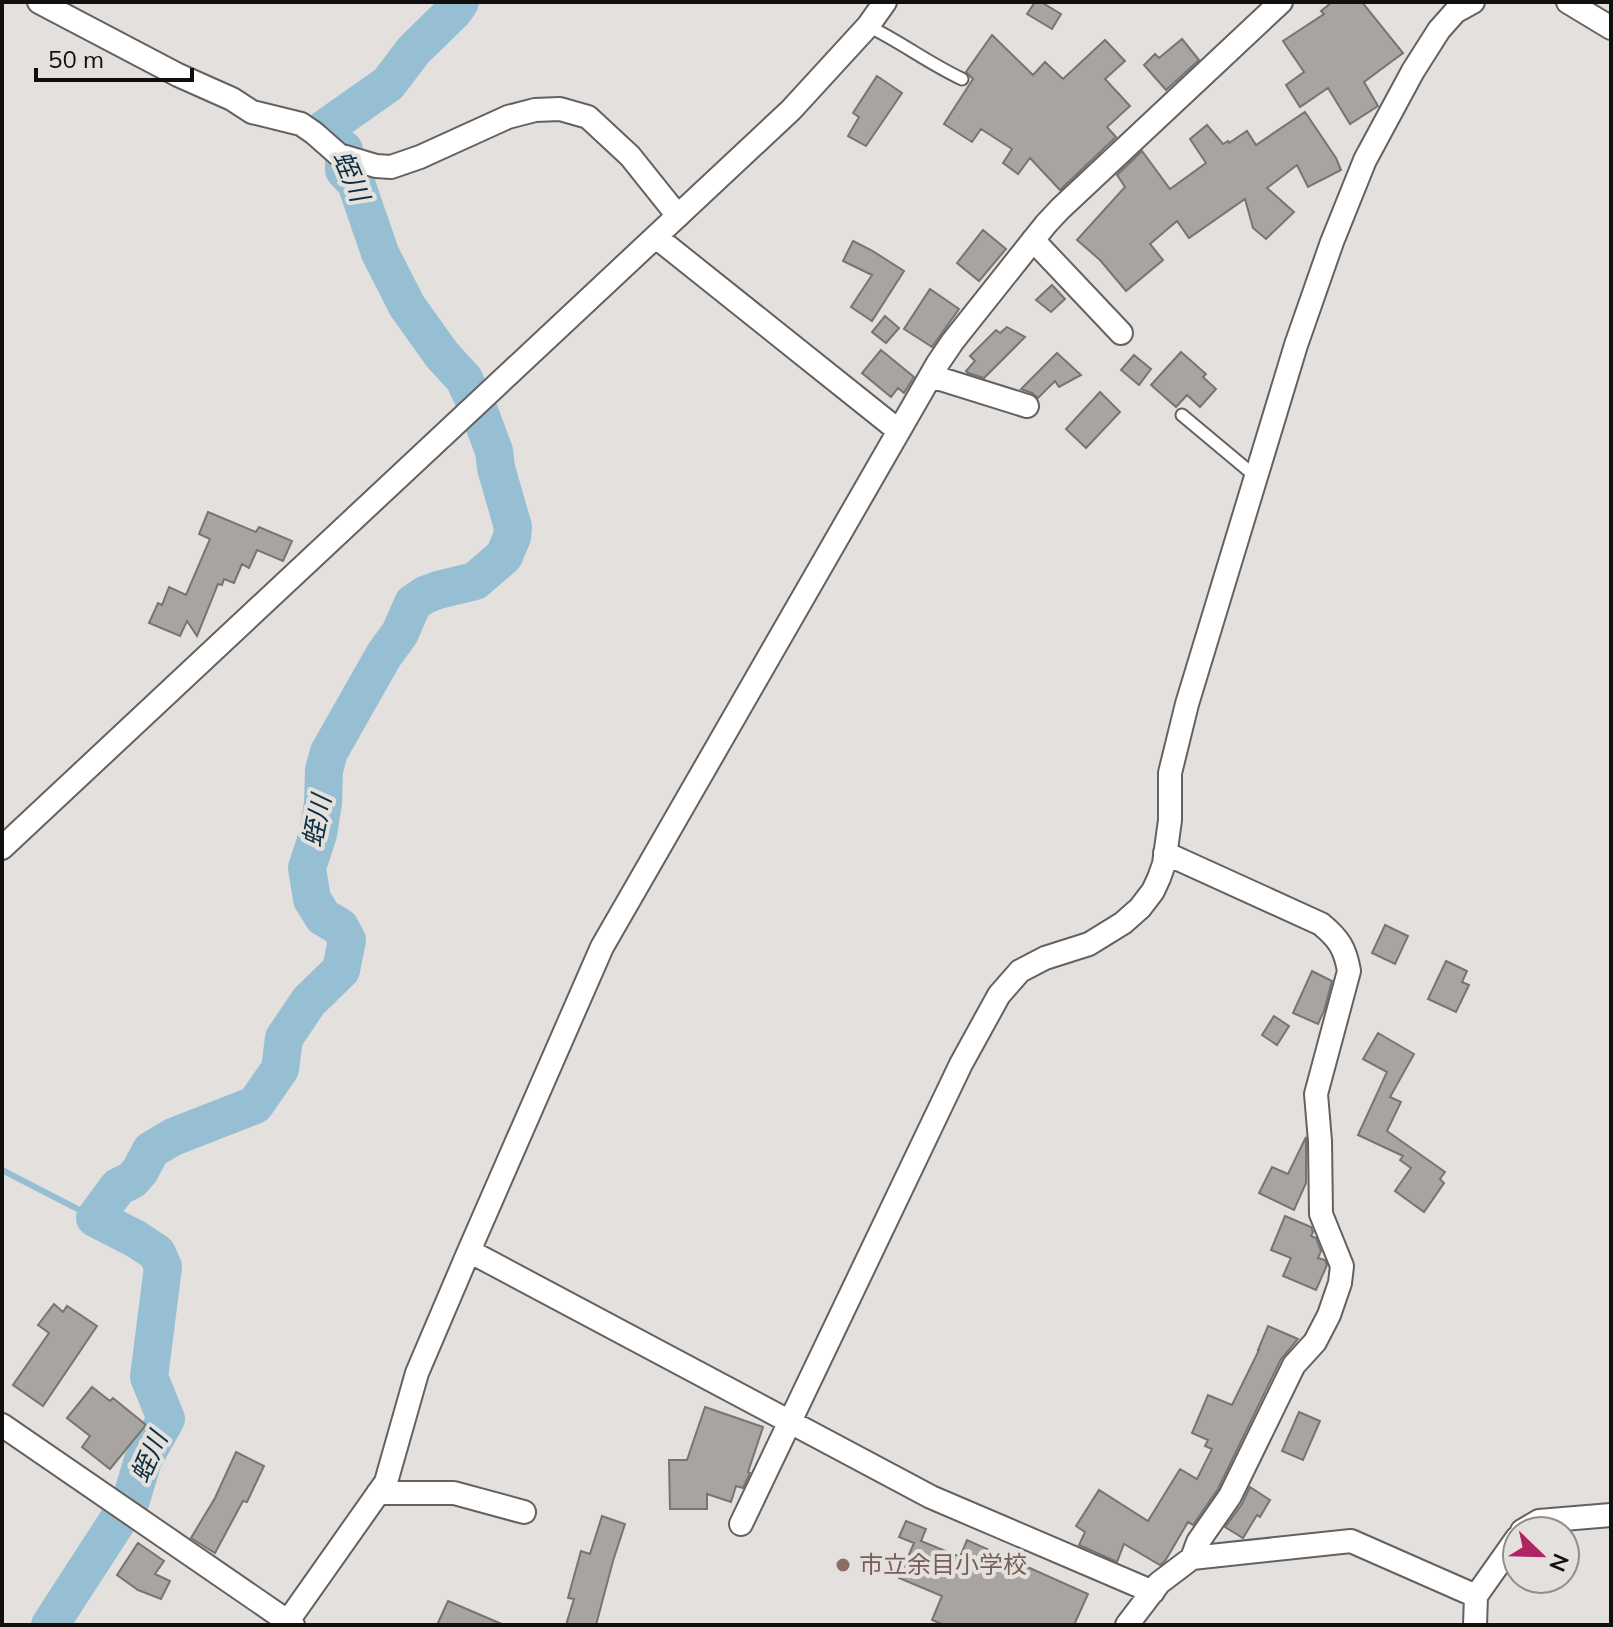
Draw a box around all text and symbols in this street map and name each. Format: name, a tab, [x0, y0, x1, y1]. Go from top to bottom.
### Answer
scale bar	[36, 32, 192, 82]
text: 50 m	[48, 44, 104, 74]
water label: 蛭川	[326, 145, 378, 209]
water label: 蛭川	[295, 789, 338, 850]
water label: 蛭川	[123, 1424, 175, 1487]
north arrow	[1501, 1515, 1581, 1595]
place label: 市立余目小学校	[859, 1549, 1027, 1579]
text: N	[1543, 1550, 1576, 1576]
marker: 市立余目小学校	[834, 1556, 852, 1574]

